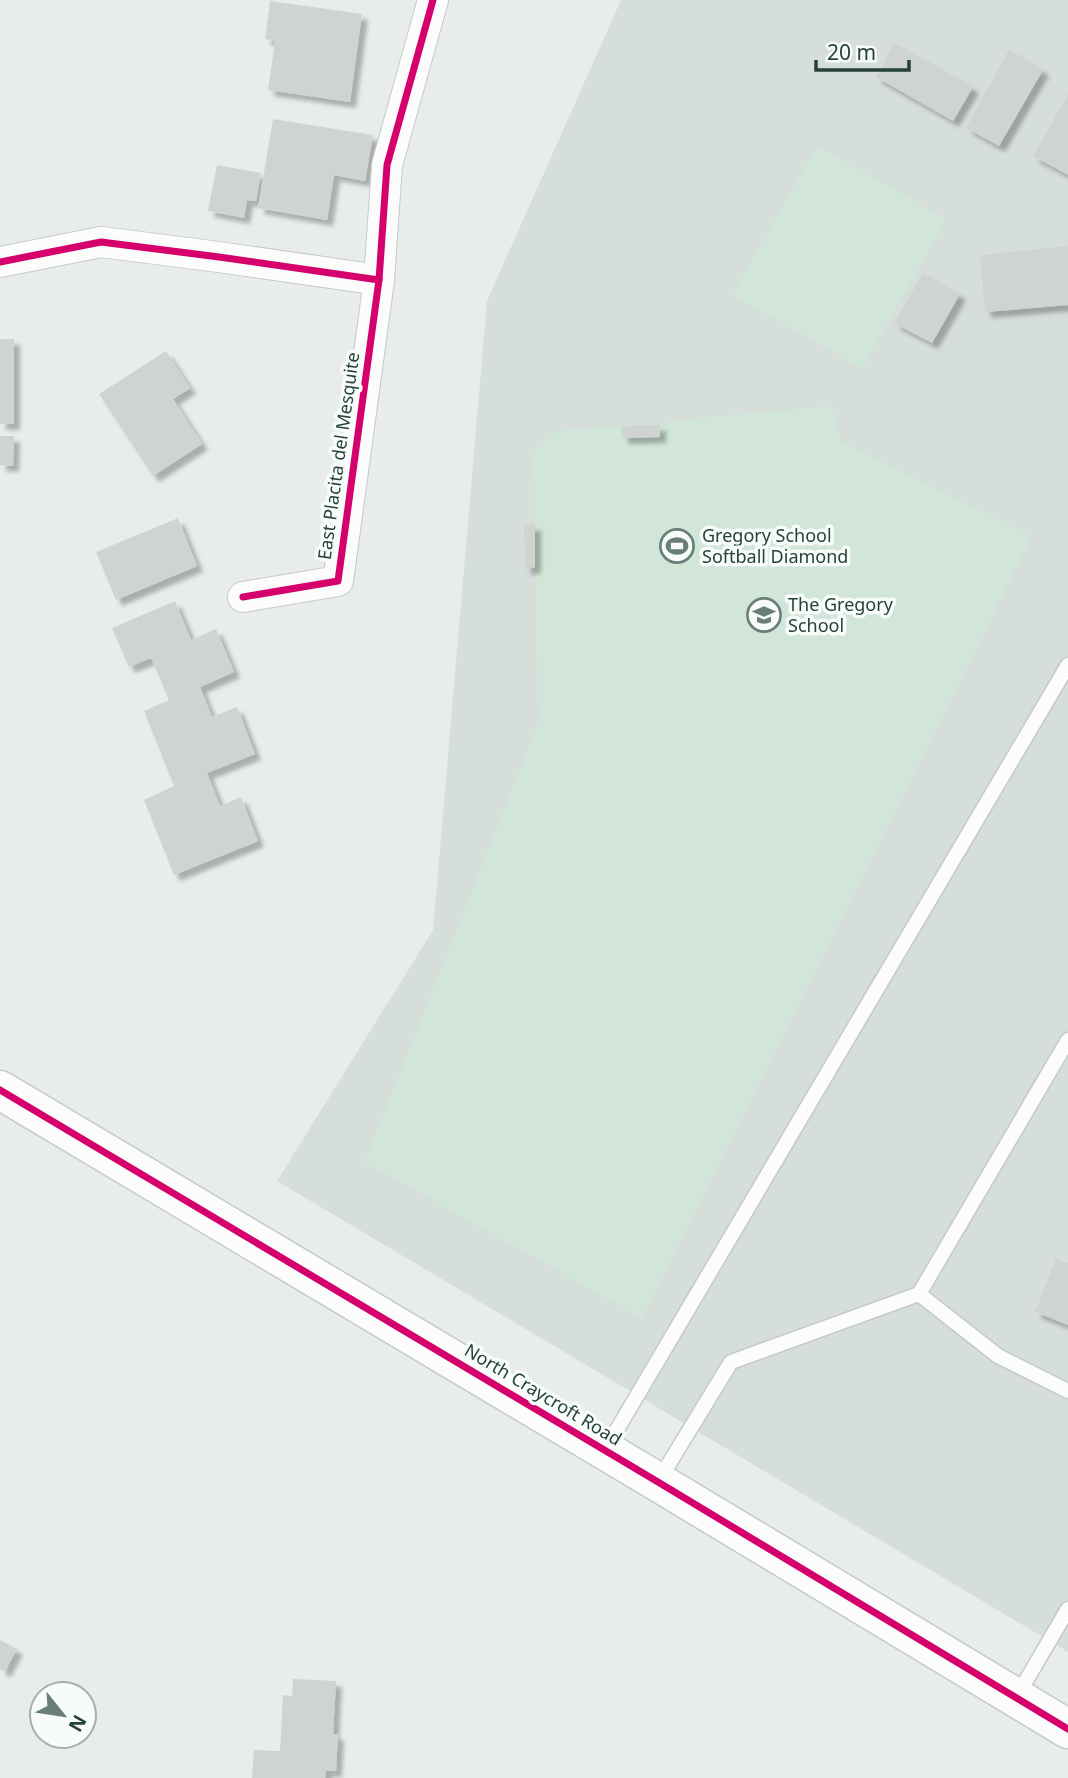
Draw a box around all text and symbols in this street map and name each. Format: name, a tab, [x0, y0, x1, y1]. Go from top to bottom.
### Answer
scale bar	[816, 28, 909, 72]
text: 20 m	[827, 38, 876, 66]
street label: East Placita del Mesquite	[312, 351, 364, 561]
place label: Gregory School Softball Diamond	[702, 523, 848, 568]
sports icon: Gregory School Softball Diamond	[658, 527, 696, 565]
place label: The Gregory School	[788, 592, 894, 637]
school or university icon: The Gregory School	[745, 596, 783, 634]
street label: North Craycroft Road	[461, 1338, 627, 1451]
north arrow	[28, 1680, 98, 1750]
text: N	[63, 1710, 93, 1737]

